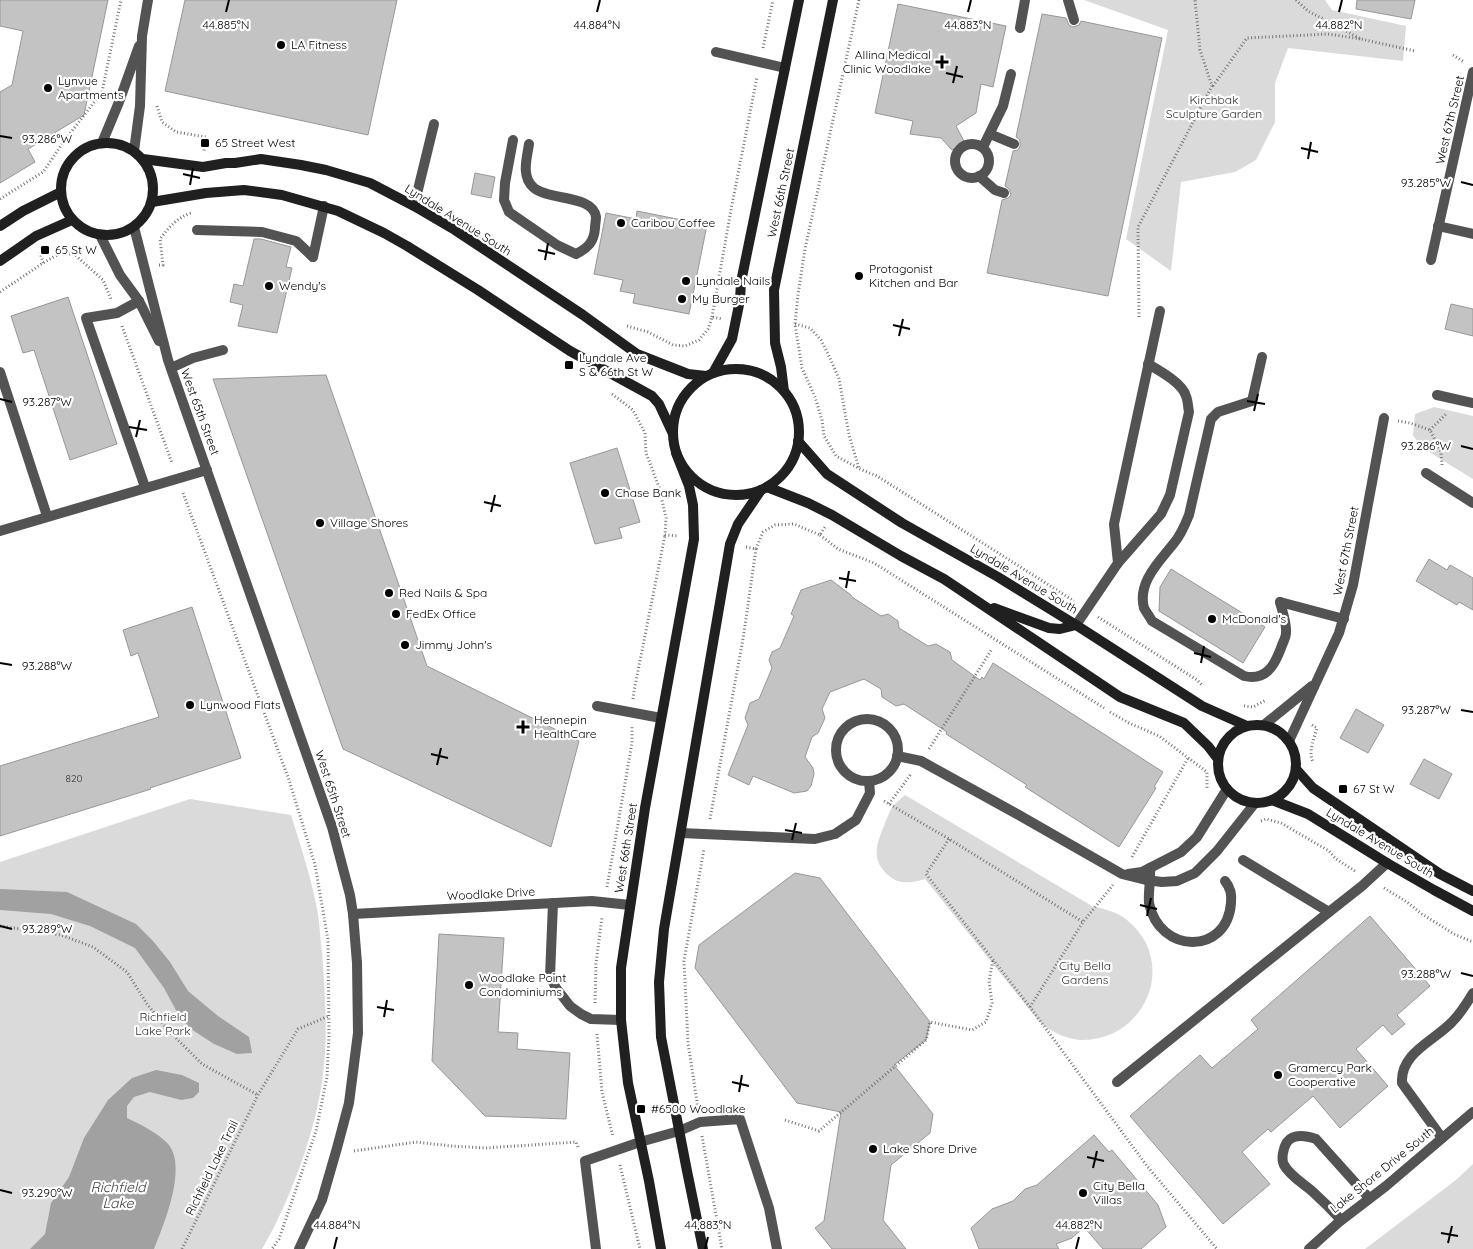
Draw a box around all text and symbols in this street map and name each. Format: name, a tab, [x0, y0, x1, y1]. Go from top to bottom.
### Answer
text: 44.885°N	[202, 17, 250, 32]
text: 44.884°N	[574, 17, 620, 32]
text: 44.883°N	[945, 17, 991, 32]
text: 44.882°N	[1315, 17, 1363, 32]
place label: LA Fitness	[291, 37, 347, 52]
marker: LA Fitness	[275, 39, 287, 51]
place label: Allina Medical Clinic Woodlake	[843, 47, 931, 76]
marker: Allina Medical Clinic Woodlake	[935, 55, 949, 69]
place label: Lynvue Apartments	[58, 73, 124, 102]
street label: West 67th Street	[1432, 74, 1467, 166]
marker: Lynvue Apartments	[42, 82, 54, 94]
park label: Kirchbak Sculpture Garden	[1166, 92, 1262, 121]
text: 93.286°W	[22, 131, 73, 146]
place label: 65 Street West	[215, 135, 295, 150]
marker: 65 Street West	[199, 137, 211, 149]
street label: West 66th Street	[764, 147, 797, 239]
text: 93.285°W	[1401, 175, 1452, 190]
street label: Lyndale Avenue South	[402, 181, 514, 259]
place label: Caribou Coffee	[631, 215, 715, 230]
marker: Caribou Coffee	[615, 217, 627, 229]
place label: 65 St W	[55, 242, 97, 257]
marker: 65 St W	[39, 244, 51, 256]
place label: Protagonist Kitchen and Bar	[869, 261, 959, 290]
marker: Protagonist Kitchen and Bar	[853, 270, 865, 282]
place label: Lyndale Nails	[696, 273, 770, 288]
marker: Lyndale Nails	[680, 275, 692, 287]
place label: Wendy's	[279, 278, 327, 293]
marker: Wendy's	[263, 280, 275, 292]
place label: My Burger	[692, 291, 750, 306]
marker: My Burger	[676, 293, 688, 305]
place label: Lyndale Ave S & 66th St W	[579, 350, 654, 379]
marker: Lyndale Ave S & 66th St W	[563, 359, 575, 371]
street label: West 65th Street	[178, 366, 223, 457]
text: 93.287°W	[22, 394, 72, 409]
text: 93.286°W	[1401, 438, 1452, 453]
place label: Chase Bank	[615, 485, 681, 500]
marker: Chase Bank	[599, 487, 611, 499]
street label: West 67th Street	[1329, 505, 1362, 597]
place label: Village Shores	[330, 515, 409, 530]
marker: Village Shores	[314, 517, 326, 529]
street label: Lyndale Avenue South	[968, 540, 1081, 617]
place label: Red Nails & Spa	[399, 585, 487, 600]
marker: Red Nails & Spa	[383, 587, 395, 599]
place label: FedEx Office	[406, 606, 476, 621]
marker: FedEx Office	[390, 608, 402, 620]
place label: McDonald's	[1222, 611, 1287, 626]
marker: McDonald's	[1206, 613, 1218, 625]
place label: Jimmy John's	[415, 637, 493, 652]
marker: Jimmy John's	[399, 639, 411, 651]
text: 93.288°W	[22, 658, 73, 673]
place label: Lynwood Flats	[200, 697, 281, 712]
marker: Lynwood Flats	[184, 699, 196, 711]
text: 93.287°W	[1401, 702, 1451, 717]
place label: Hennepin HealthCare	[534, 712, 597, 741]
marker: Hennepin HealthCare	[516, 720, 530, 734]
street label: West 65th Street	[312, 748, 355, 839]
house number: 820	[66, 772, 82, 785]
place label: 67 St W	[1353, 781, 1395, 796]
marker: 67 St W	[1337, 783, 1349, 795]
street label: West 66th Street	[611, 802, 640, 894]
street label: Lyndale Avenue South	[1324, 804, 1437, 881]
street label: Woodlake Drive	[446, 884, 536, 903]
text: 93.289°W	[22, 921, 73, 936]
park label: City Bella Gardens	[1059, 958, 1111, 987]
text: 93.288°W	[1401, 966, 1452, 981]
place label: Woodlake Point Condominiums	[479, 970, 566, 999]
marker: Woodlake Point Condominiums	[463, 979, 475, 991]
park label: Richfield Lake Park	[135, 1009, 191, 1038]
place label: Gramercy Park Cooperative	[1288, 1060, 1372, 1089]
marker: Gramercy Park Cooperative	[1272, 1069, 1284, 1081]
place label: #6500 Woodlake	[651, 1101, 746, 1116]
marker: #6500 Woodlake	[635, 1103, 647, 1115]
street label: Richfield Lake Trail	[182, 1118, 241, 1218]
street label: Lake Shore Drive South	[1327, 1123, 1437, 1216]
place label: Lake Shore Drive	[883, 1141, 977, 1156]
marker: Lake Shore Drive	[867, 1143, 879, 1155]
water label: Richfield Lake	[90, 1178, 147, 1212]
place label: City Bella Villas	[1093, 1178, 1145, 1207]
text: 93.290°W	[21, 1185, 73, 1200]
marker: City Bella Villas	[1077, 1187, 1089, 1199]
text: 44.884°N	[314, 1217, 360, 1232]
text: 44.883°N	[685, 1217, 731, 1232]
text: 44.882°N	[1055, 1217, 1103, 1232]

